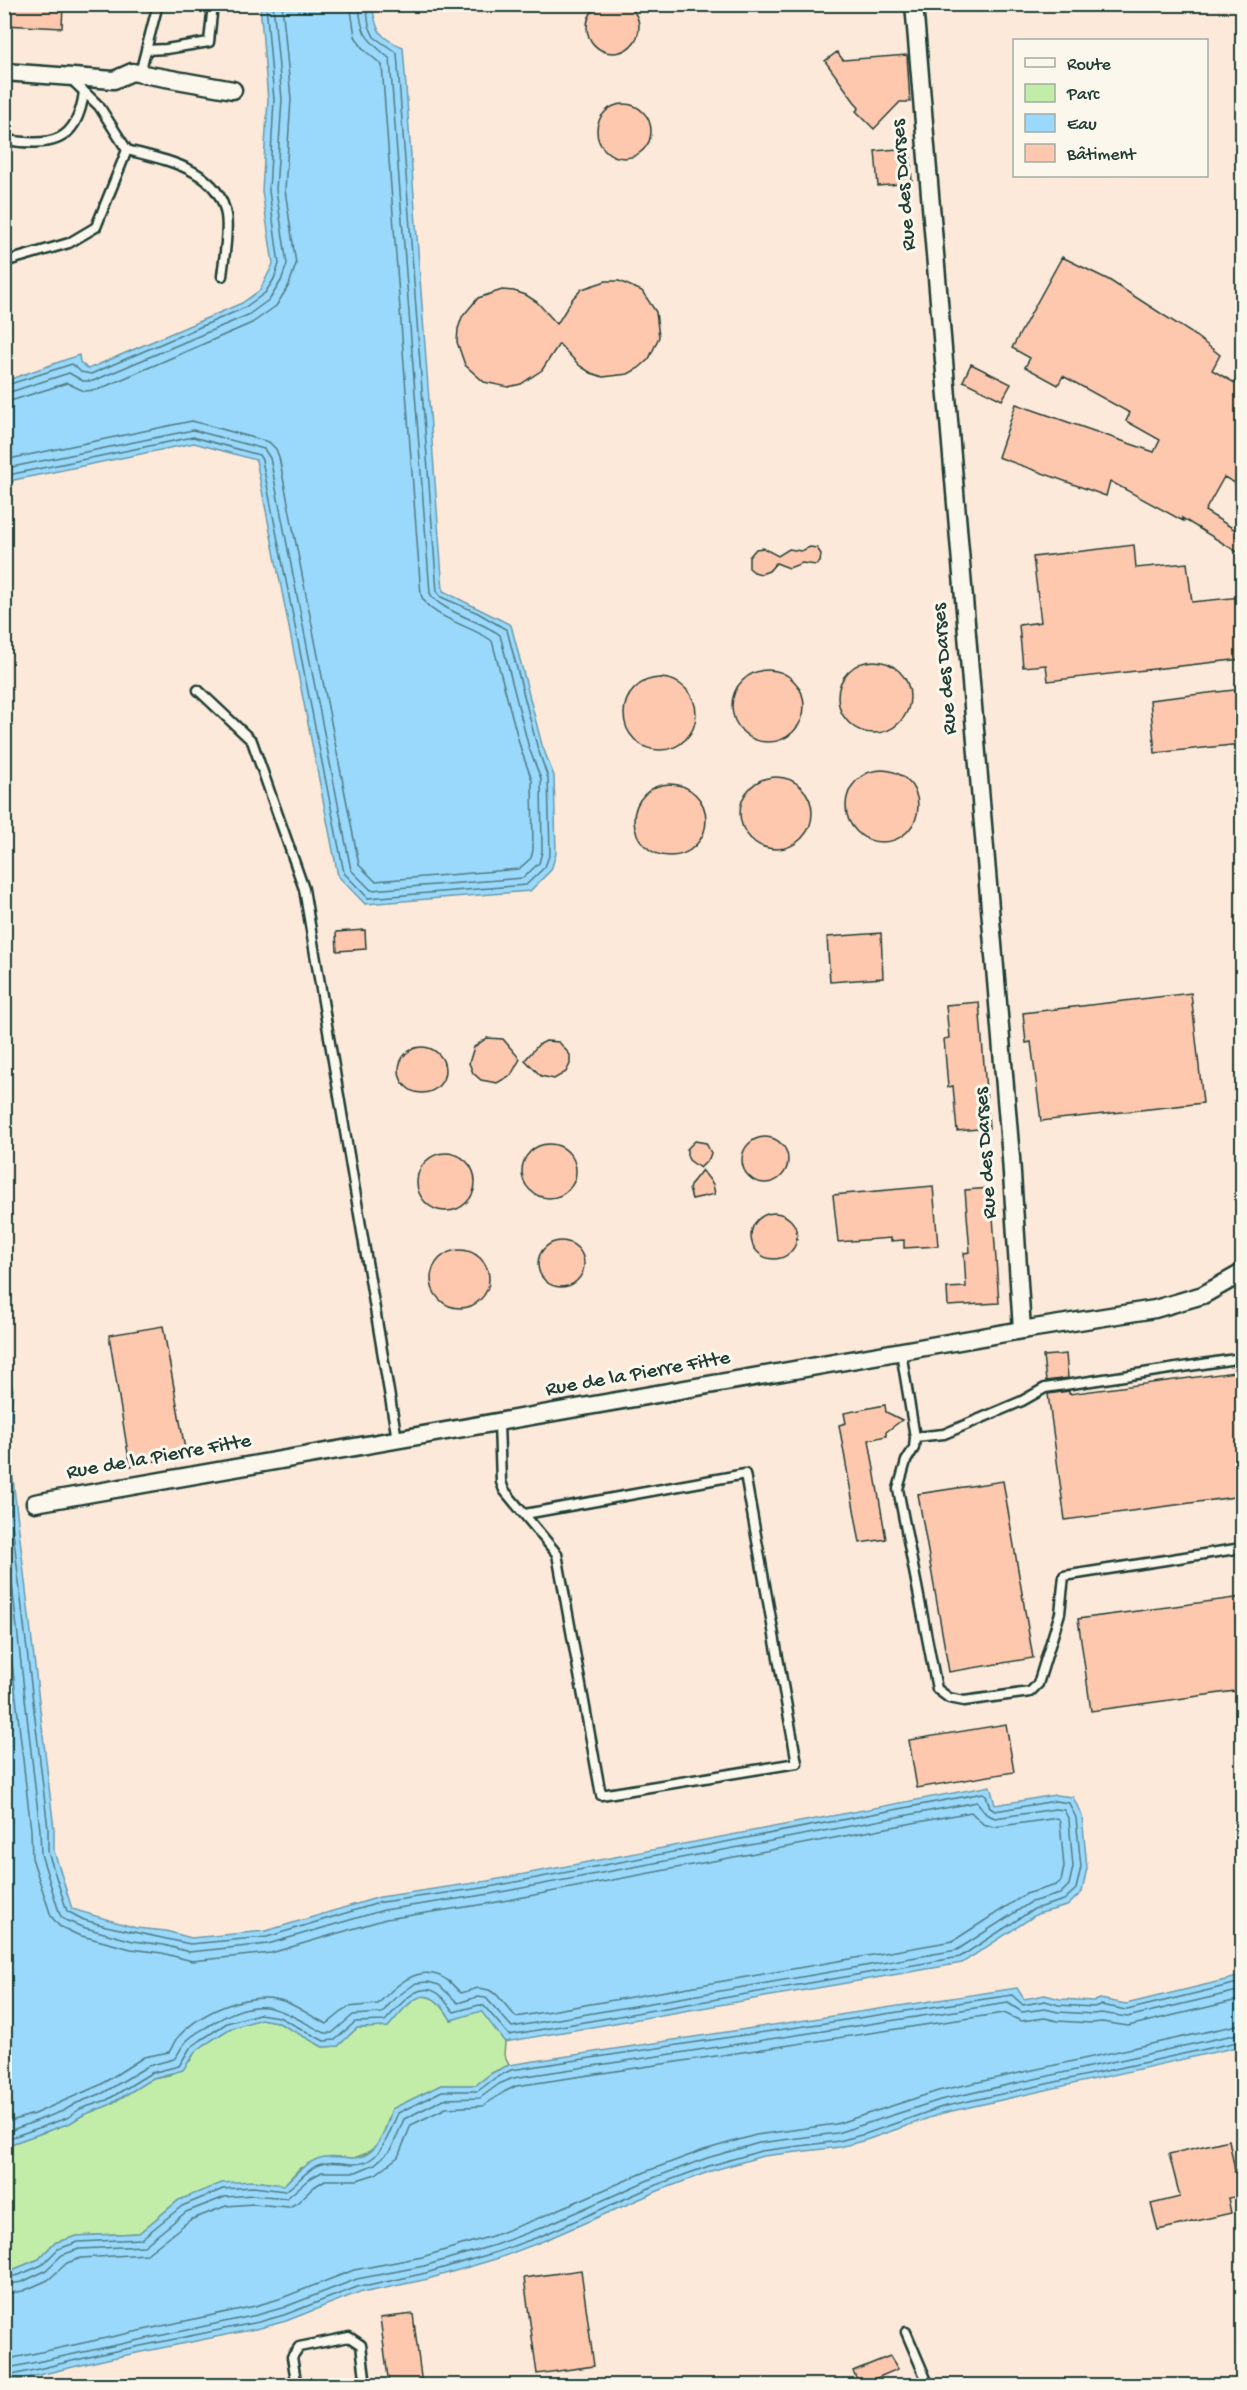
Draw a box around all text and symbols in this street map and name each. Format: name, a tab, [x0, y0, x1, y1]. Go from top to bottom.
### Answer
legend	[1013, 39, 1208, 177]
text: Route	[1067, 55, 1112, 76]
text: Parc	[1066, 85, 1100, 106]
text: Eau	[1067, 115, 1097, 136]
street label: Rue des Darses	[887, 117, 923, 252]
text: Bâtiment	[1066, 145, 1137, 166]
street label: Rue des Darses	[928, 601, 964, 736]
street label: Rue des Darses	[970, 1085, 1004, 1220]
street label: Rue de la Pierre Fitte	[544, 1346, 733, 1404]
street label: Rue de la Pierre Fitte	[65, 1429, 254, 1487]

